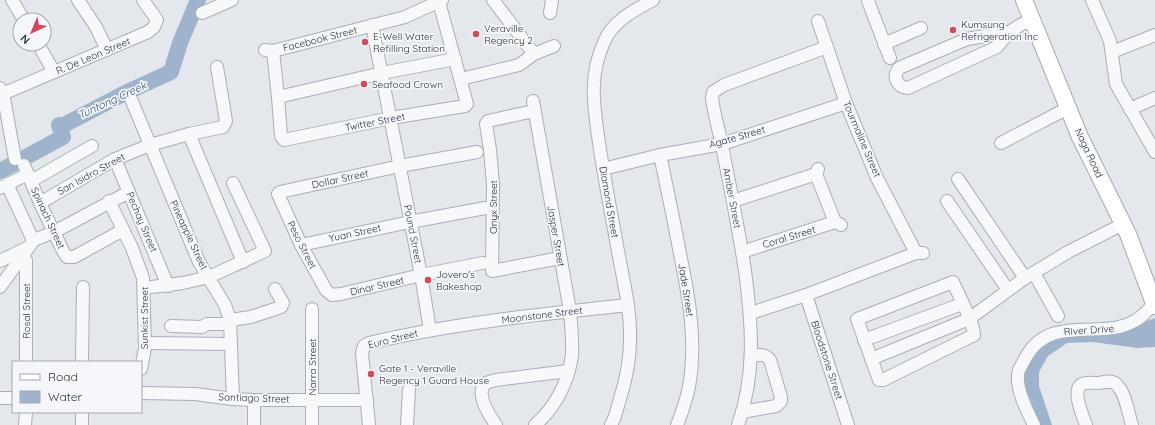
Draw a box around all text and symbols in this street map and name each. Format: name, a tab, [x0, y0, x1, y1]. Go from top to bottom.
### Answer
north arrow	[12, 12, 52, 52]
place label: Kumsung Refrigeration Inc	[961, 18, 1038, 43]
place label: Veraville Regency 2	[484, 22, 533, 47]
street label: Facebook Street	[282, 23, 359, 54]
marker: Kumsung Refrigeration Inc	[948, 25, 958, 35]
marker: Veraville Regency 2	[471, 29, 481, 39]
place label: E-Well Water Refilling Station	[373, 30, 445, 55]
text: N	[17, 31, 33, 47]
street label: R. De Leon Street	[54, 34, 133, 78]
marker: E-Well Water Refilling Station	[360, 37, 370, 47]
water label: Tuntong Creek	[76, 78, 149, 122]
place label: Seafood Crown	[372, 78, 443, 91]
marker: Seafood Crown	[359, 79, 369, 89]
street label: Tourmaline Street	[840, 99, 884, 180]
street label: Twitter Street	[344, 110, 407, 134]
street label: Agate Street	[707, 123, 767, 151]
street label: Naga Road	[1072, 126, 1106, 180]
street label: San Isidro Street	[55, 150, 128, 198]
street label: Diamond Street	[596, 165, 622, 239]
street label: Dollar Street	[310, 166, 370, 191]
street label: Amber Street	[720, 167, 744, 230]
street label: Onyx Street	[487, 179, 500, 234]
street label: Spinach Street	[28, 185, 68, 251]
street label: Pechay Street	[123, 190, 161, 255]
street label: Pineapple Street	[167, 198, 211, 273]
street label: Pound Street	[401, 204, 425, 265]
street label: Jasper Street	[544, 204, 568, 268]
street label: Peso Street	[284, 219, 320, 272]
street label: Yuan Street	[328, 221, 383, 245]
street label: Coral Street	[761, 223, 818, 251]
street label: Jade Street	[675, 263, 697, 318]
place label: Jovero's Bakeshop	[436, 268, 482, 293]
street label: Dinar Street	[349, 273, 406, 299]
marker: Jovero's Bakeshop	[423, 275, 433, 285]
street label: Rosal Street	[20, 282, 33, 339]
street label: Sunkist Street	[138, 286, 151, 349]
street label: Moonstone Street	[501, 303, 584, 326]
street label: Bloodstone Street	[808, 319, 846, 402]
street label: River Drive	[1063, 322, 1115, 338]
street label: Euro Street	[367, 326, 420, 351]
street label: Narra Street	[306, 338, 319, 396]
legend	[12, 361, 142, 413]
place label: Gate 1 - Veraville Regency 1 Guard House	[379, 362, 489, 387]
text: Road	[48, 369, 78, 384]
marker: Gate 1 - Veraville Regency 1 Guard House	[366, 369, 376, 379]
text: Water	[48, 389, 83, 404]
street label: Santiago Street	[218, 390, 290, 406]

